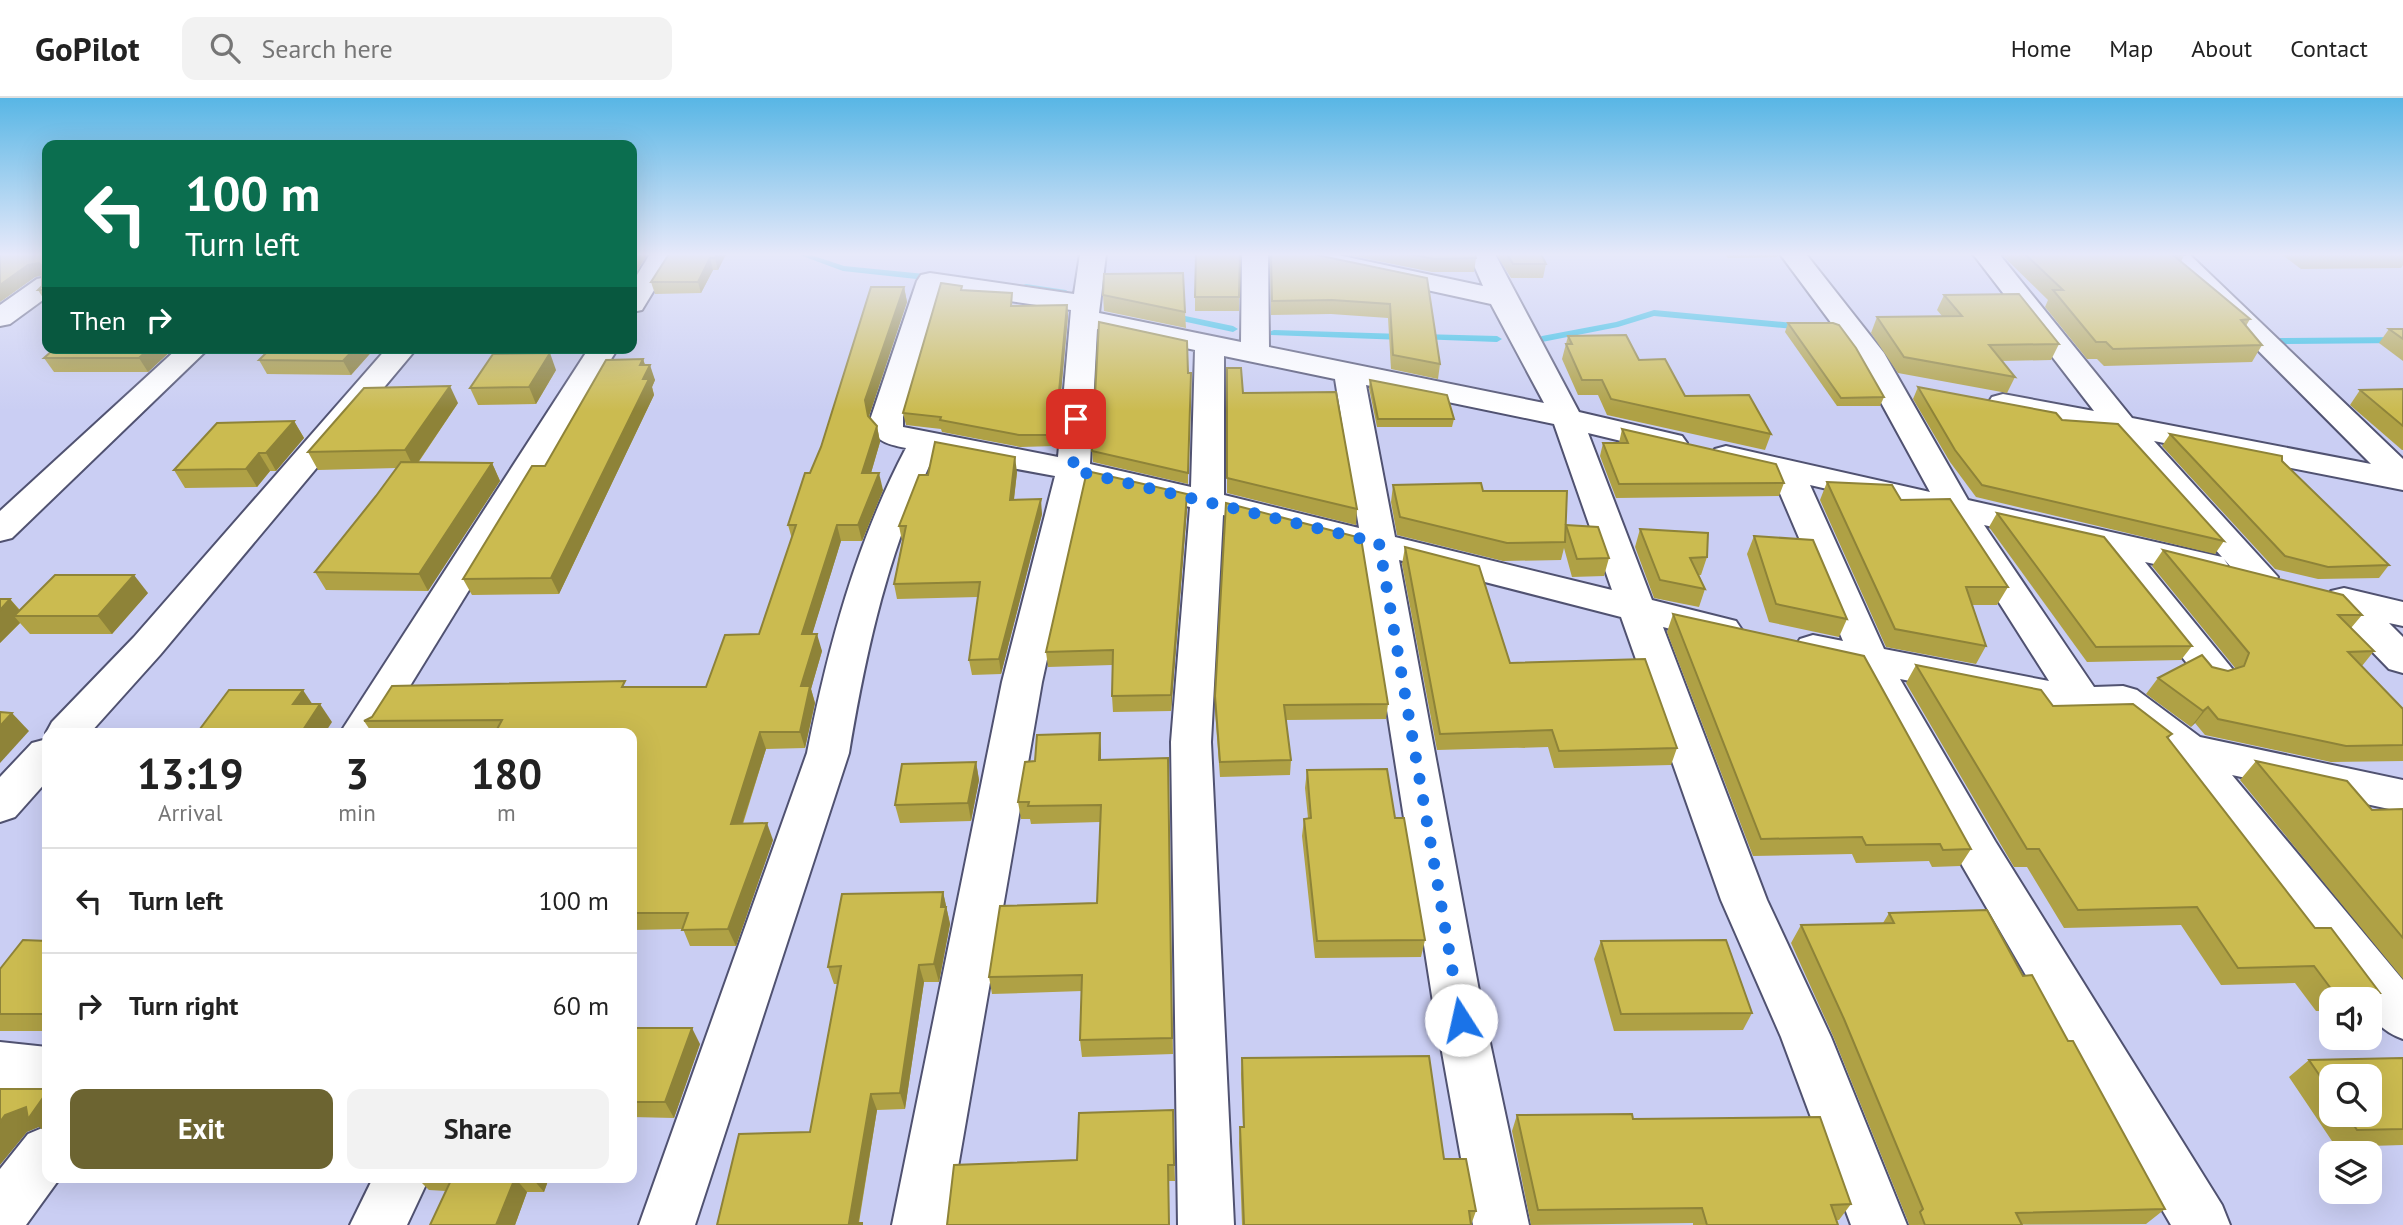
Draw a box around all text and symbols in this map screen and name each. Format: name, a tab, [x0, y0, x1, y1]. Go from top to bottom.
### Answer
search box	[182, 17, 672, 80]
text: GoPilot	[35, 27, 140, 70]
icon: search	[206, 29, 244, 67]
text: Search here	[262, 32, 393, 65]
text: Home	[2011, 33, 2071, 64]
text: Map	[2109, 33, 2153, 64]
text: About	[2191, 33, 2252, 64]
text: Contact	[2290, 33, 2368, 64]
text: 100 m	[185, 161, 320, 225]
icon: left	[70, 168, 161, 259]
text: Turn left	[185, 223, 300, 265]
icon: right	[140, 301, 178, 339]
text: Then	[70, 304, 126, 337]
pin	[1046, 389, 1106, 449]
icon: arrive	[1057, 400, 1095, 438]
text: 13:19	[137, 746, 243, 801]
text: 3	[345, 746, 369, 801]
text: 180	[471, 746, 542, 801]
text: Arrival	[158, 798, 222, 827]
text: min	[338, 798, 376, 827]
text: m	[497, 798, 516, 827]
icon: left	[70, 882, 108, 920]
text: Turn left	[129, 884, 223, 917]
text: 100 m	[538, 884, 609, 917]
position arrow	[1424, 983, 1498, 1057]
icon: right	[70, 987, 108, 1025]
map controls	[2319, 987, 2382, 1204]
button: sound	[2319, 987, 2382, 1050]
text: Turn right	[129, 989, 238, 1022]
text: 60 m	[553, 989, 609, 1022]
button: search	[2319, 1064, 2382, 1127]
button: Exit	[70, 1089, 333, 1169]
button: Share	[347, 1089, 609, 1169]
button: layers	[2319, 1141, 2382, 1204]

